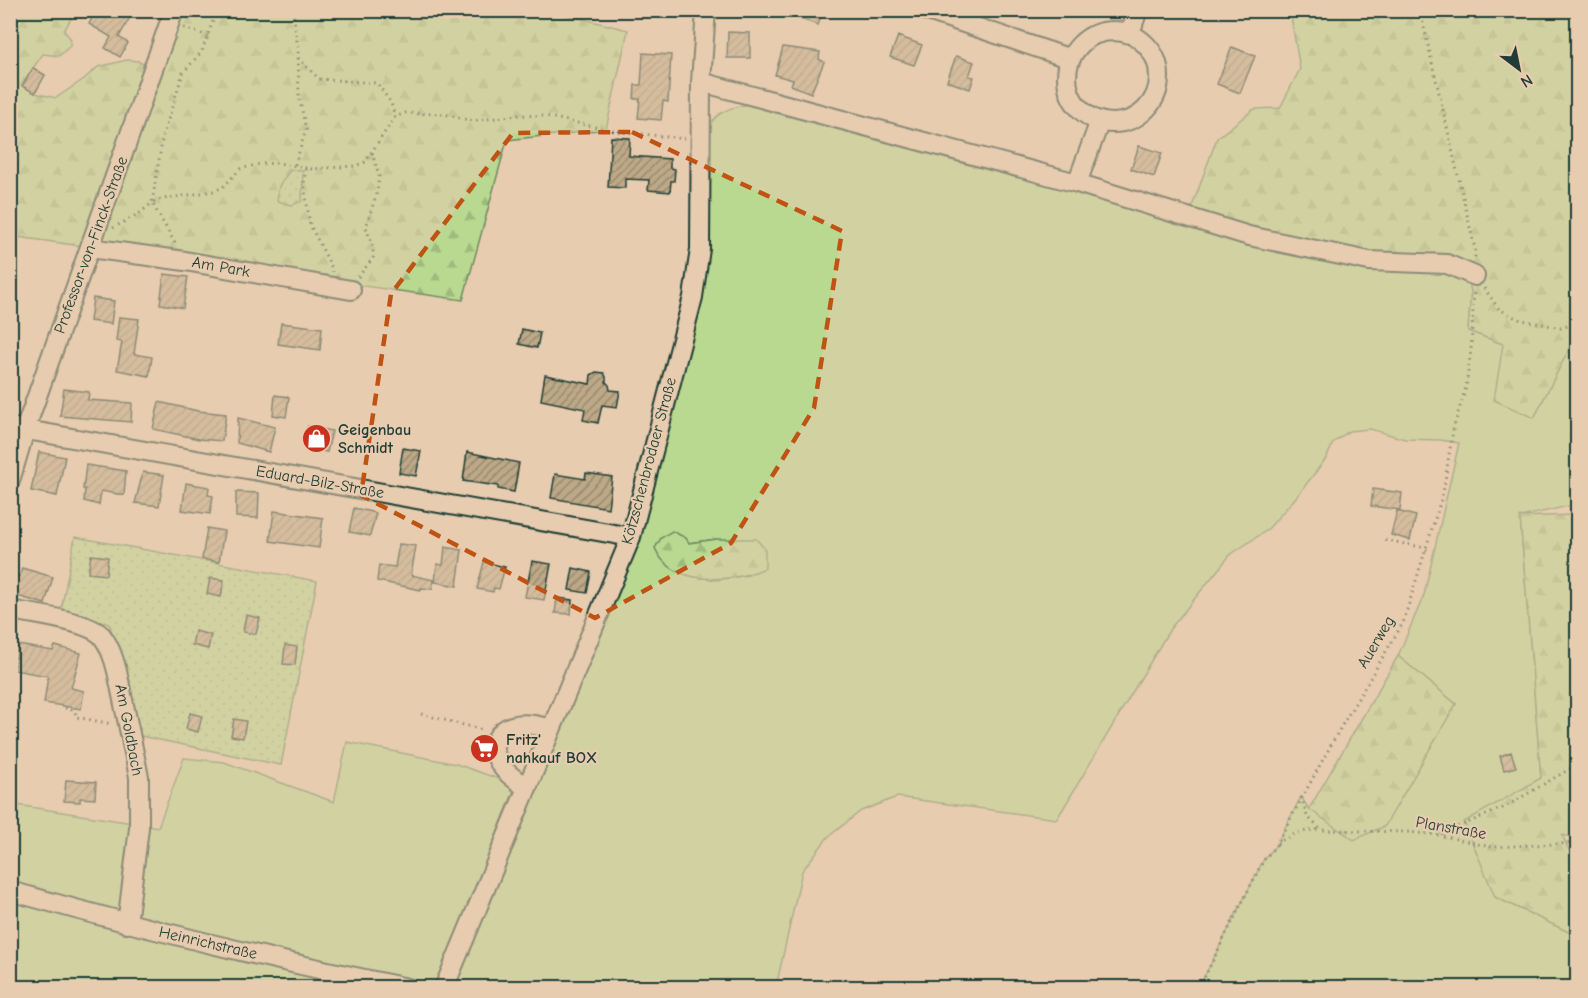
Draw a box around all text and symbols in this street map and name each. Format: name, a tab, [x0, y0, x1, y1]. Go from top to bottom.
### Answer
north arrow	[1489, 39, 1549, 99]
text: N	[1517, 70, 1536, 91]
street label: Professor-von-Finck-Straße	[50, 154, 132, 336]
street label: Am Park	[191, 253, 252, 281]
street label: Kötzschenbrodaer Straße	[618, 375, 680, 547]
place label: Geigenbau Schmidt	[338, 421, 411, 457]
shop icon: Geigenbau Schmidt	[301, 423, 333, 455]
street label: Eduard-Bilz-Straße	[254, 462, 386, 502]
street label: Auerweg	[1353, 613, 1399, 671]
street label: Am Goldbach	[111, 683, 147, 777]
place label: Fritz' nahkauf BOX	[506, 731, 597, 767]
supermarket icon: Fritz' nahkauf BOX	[469, 733, 501, 765]
street label: Planstraße	[1414, 813, 1488, 843]
street label: Heinrichstraße	[157, 923, 259, 963]

